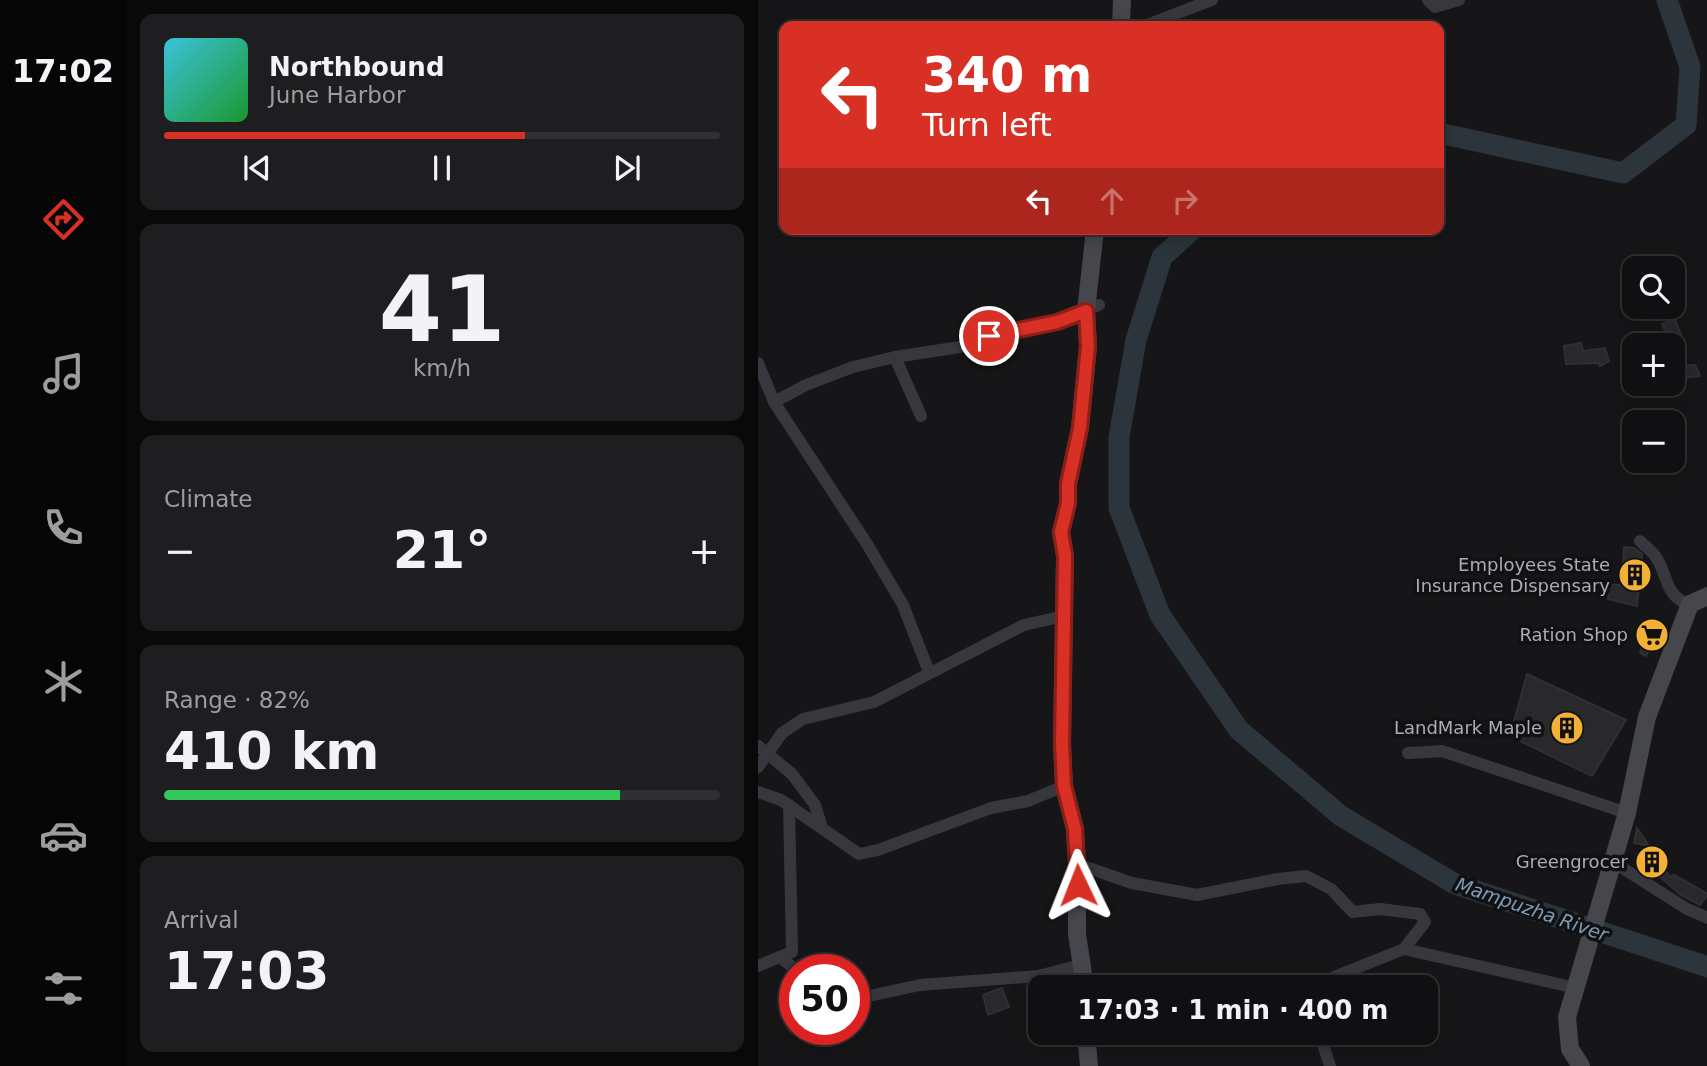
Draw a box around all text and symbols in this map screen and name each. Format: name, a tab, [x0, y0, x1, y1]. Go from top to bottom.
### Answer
text: 340 m	[922, 47, 1092, 104]
icon: left	[807, 49, 898, 140]
text: 17:02	[12, 52, 114, 90]
text: Northbound	[269, 52, 445, 82]
text: June Harbor	[269, 82, 405, 108]
text: Turn left	[922, 106, 1052, 144]
icon: previous	[238, 149, 276, 187]
icon: pause	[423, 149, 461, 187]
icon: next	[608, 149, 646, 187]
icon: left	[1020, 182, 1058, 220]
icon: ahead	[1093, 182, 1131, 220]
icon: right	[1166, 182, 1204, 220]
icon: directions	[39, 195, 88, 244]
map controls	[1622, 256, 1685, 473]
button: search	[1622, 256, 1685, 319]
text: 41	[379, 257, 505, 362]
pin	[959, 306, 1019, 366]
icon: arrive	[970, 317, 1008, 355]
button: +	[1622, 333, 1685, 396]
icon: music	[39, 349, 88, 398]
text: km/h	[413, 355, 471, 381]
button: −	[1622, 410, 1685, 473]
text: Climate	[164, 486, 253, 512]
icon: phone	[39, 503, 88, 552]
text: 21°	[393, 520, 491, 580]
text: −	[164, 529, 196, 573]
text: +	[688, 529, 720, 573]
place label: Employees State Insurance Dispensary	[1415, 554, 1610, 596]
building icon: Employees State Insurance Dispensary	[1616, 556, 1654, 594]
supermarket icon: Ration Shop	[1633, 616, 1671, 654]
place label: Ration Shop	[1519, 624, 1628, 645]
icon: climate	[39, 657, 88, 706]
text: Range · 82%	[164, 687, 310, 713]
building icon: LandMark Maple	[1548, 709, 1586, 747]
place label: LandMark Maple	[1394, 717, 1542, 738]
text: 410 km	[164, 721, 379, 781]
icon: car	[39, 811, 88, 860]
building icon: Greengrocer	[1633, 843, 1671, 881]
position arrow	[1041, 848, 1115, 922]
place label: Greengrocer	[1516, 851, 1629, 872]
water label: Mampuzha River	[1453, 873, 1612, 946]
text: Arrival	[164, 907, 239, 933]
text: 17:03	[164, 941, 330, 1001]
speed limit sign: 50	[779, 954, 870, 1045]
icon: filters	[39, 964, 88, 1013]
text: 17:03 · 1 min · 400 m	[1078, 995, 1388, 1025]

